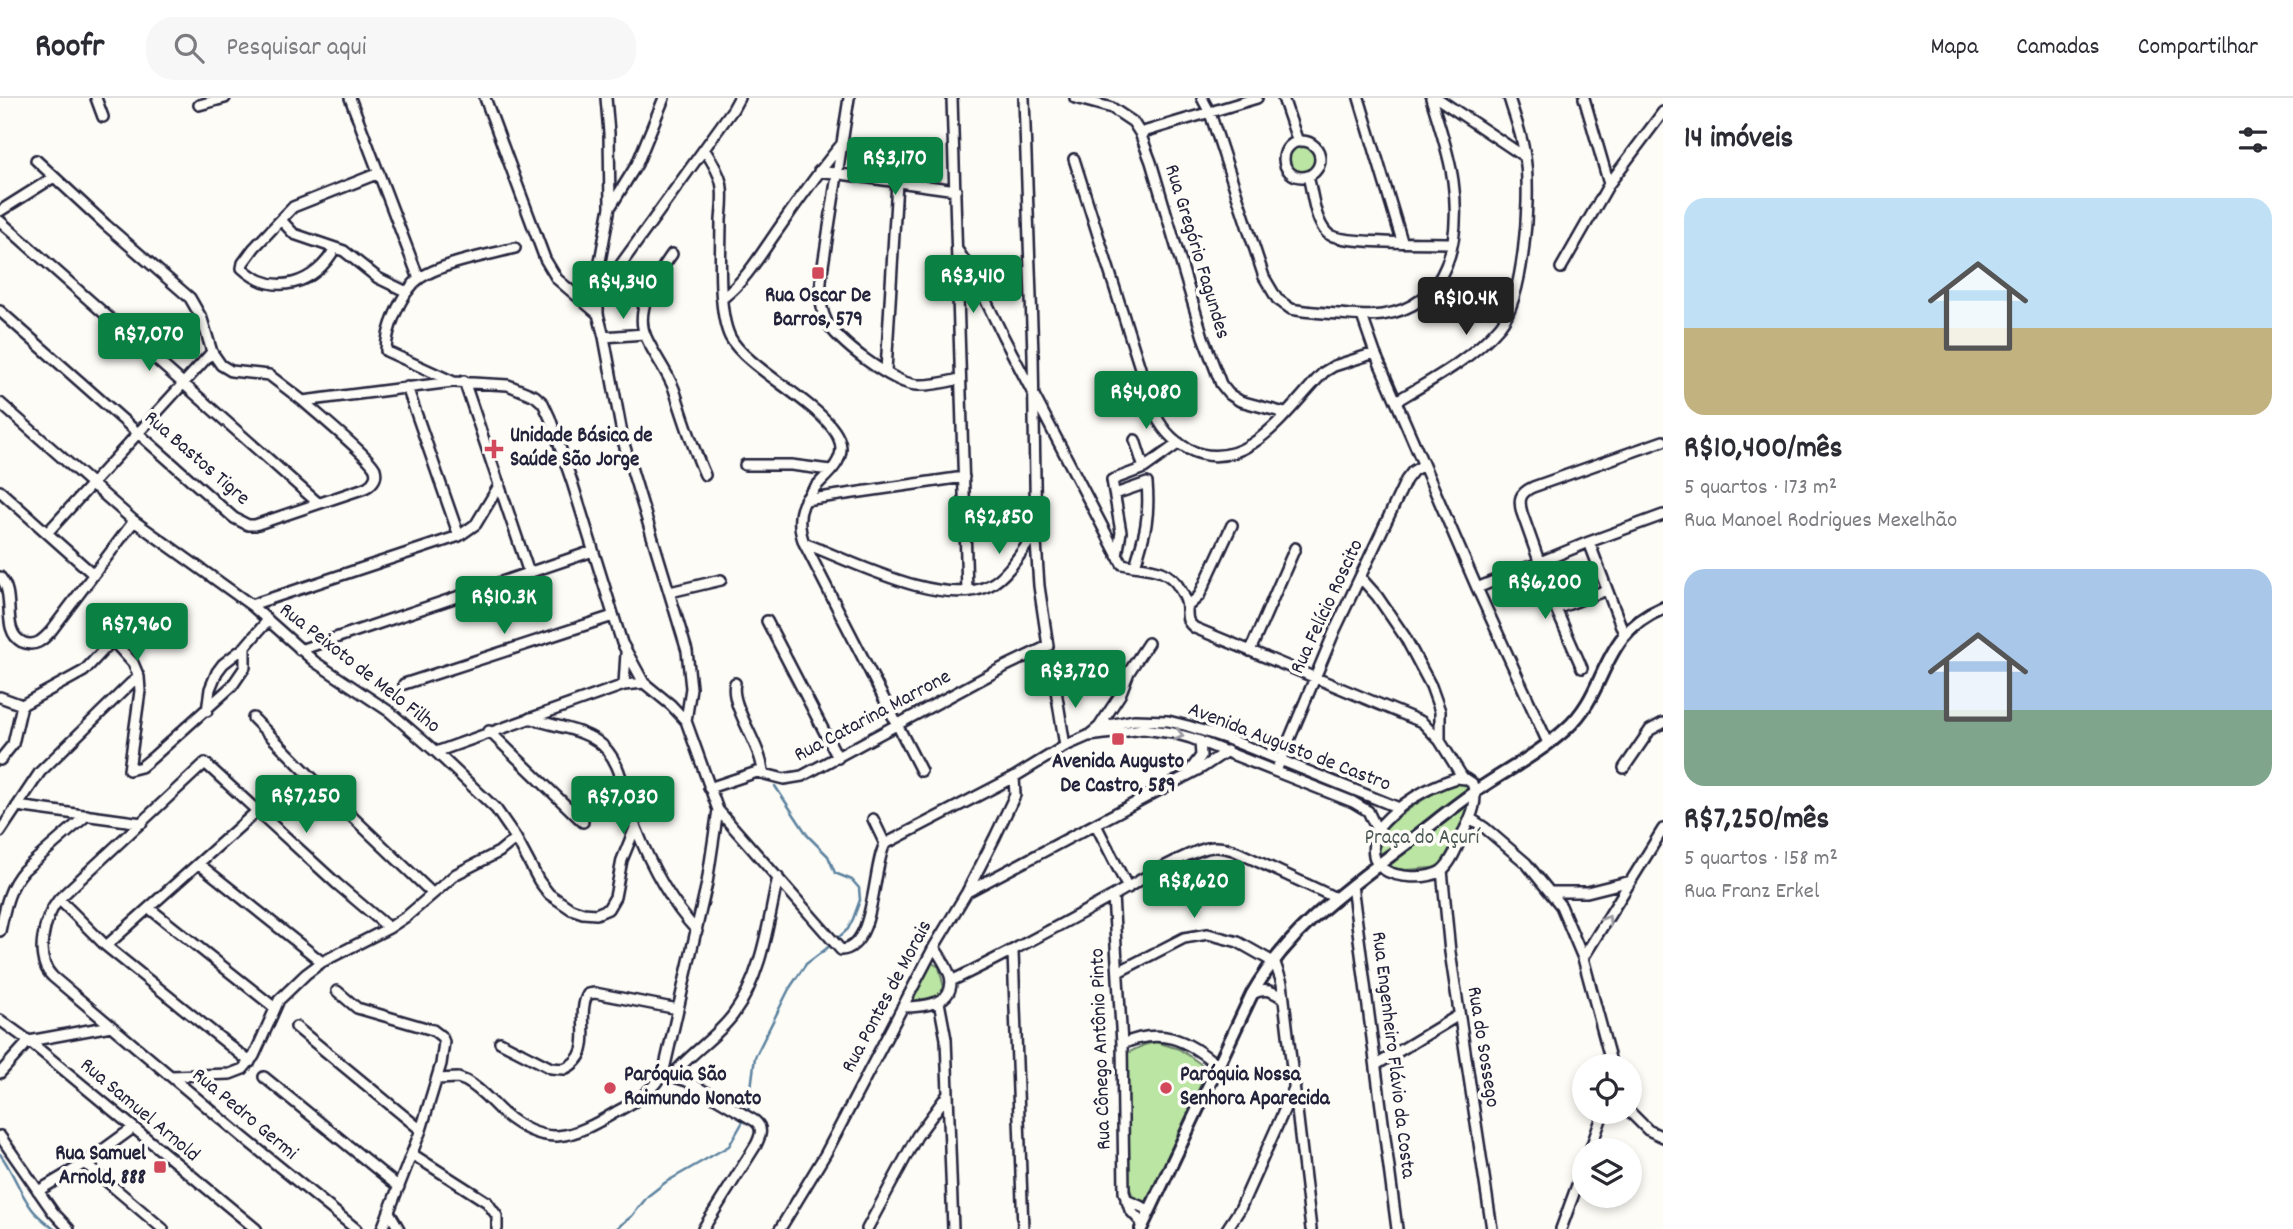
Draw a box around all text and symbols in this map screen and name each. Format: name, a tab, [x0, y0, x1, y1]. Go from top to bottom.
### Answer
search box	[146, 17, 636, 80]
text: Roofr	[35, 25, 104, 72]
icon: search	[170, 29, 208, 67]
text: Pesquisar aqui	[226, 30, 367, 67]
text: Mapa	[1931, 31, 1978, 65]
text: Camadas	[2016, 31, 2100, 65]
text: Compartilhar	[2138, 31, 2258, 65]
text: 14 imóveis	[1684, 119, 1793, 162]
icon: filters	[2234, 121, 2272, 159]
pin: R$3,170	[830, 138, 960, 197]
text: R$3,170	[863, 143, 927, 176]
street label: Rua Gregório Fagundes	[1155, 161, 1237, 343]
icon: home	[1915, 243, 2041, 369]
pin: R$3,410	[908, 256, 1038, 315]
text: R$3,410	[941, 261, 1005, 294]
pin: R$4,340	[558, 262, 688, 321]
marker: Rua Oscar De Barros, 579	[810, 265, 826, 281]
text: R$4,340	[588, 267, 658, 300]
pin: R$10.4K	[1401, 278, 1531, 337]
place label: Rua Oscar De Barros, 579	[765, 282, 871, 336]
text: R$10.4K	[1434, 283, 1498, 316]
pin: R$7,070	[84, 314, 214, 373]
text: R$7,070	[114, 319, 184, 352]
pin: R$4,080	[1081, 372, 1211, 431]
text: R$4,080	[1110, 377, 1182, 410]
street label: Rua Bastos Tigre	[136, 404, 256, 514]
place label: Unidade Básica de Saúde São Jorge	[510, 422, 653, 476]
text: R$10,400/mês	[1684, 429, 1842, 472]
marker: Unidade Básica de Saúde São Jorge	[484, 439, 504, 459]
text: 5 quartos · 173 m²	[1684, 472, 1837, 505]
pin: R$2,850	[934, 496, 1064, 556]
text: R$2,850	[964, 502, 1034, 535]
text: Rua Manoel Rodrigues Mexelhão	[1684, 505, 1957, 538]
street label: Rua Felício Roscito	[1284, 535, 1372, 679]
pin: R$6,200	[1480, 561, 1610, 621]
text: R$6,200	[1508, 567, 1582, 600]
pin: R$10.3K	[439, 576, 569, 636]
text: R$10.3K	[471, 582, 537, 615]
street label: Rua Peixoto de Melo Filho	[272, 596, 446, 742]
pin: R$7,960	[72, 603, 202, 663]
text: R$7,960	[102, 609, 172, 642]
icon: home	[1915, 614, 2041, 740]
pin: R$3,720	[1010, 650, 1140, 710]
text: R$3,720	[1041, 656, 1109, 689]
street label: Rua Catarina Marrone	[789, 663, 957, 771]
street label: Avenida Augusto de Castro	[1183, 695, 1395, 801]
one-way arrow	[1173, 727, 1185, 741]
marker: Avenida Augusto De Castro, 589	[1110, 731, 1126, 747]
place label: Avenida Augusto De Castro, 589	[1052, 748, 1184, 802]
pin: R$7,250	[241, 776, 371, 835]
pin: R$7,030	[558, 776, 688, 836]
text: R$7,250	[271, 781, 341, 814]
text: R$7,030	[587, 782, 659, 815]
text: R$7,250/mês	[1684, 800, 1829, 843]
park label: Praça do Açurí	[1365, 824, 1482, 854]
text: 5 quartos · 158 m²	[1684, 843, 1838, 876]
pin: R$8,620	[1129, 860, 1259, 920]
text: R$8,620	[1159, 866, 1229, 899]
text: Rua Franz Erkel	[1684, 876, 1819, 909]
one-way arrow	[1599, 914, 1612, 927]
street label: Rua Pontes de Morais	[835, 915, 941, 1079]
street label: Rua Engenheiro Flávio da Costa	[1362, 930, 1422, 1181]
street label: Rua Cônego Antônio Pinto	[1083, 947, 1121, 1151]
street label: Rua do Sossego	[1458, 984, 1506, 1110]
street label: Rua Samuel Arnold	[72, 1052, 206, 1170]
map controls	[1572, 1054, 1642, 1208]
button: locate	[1572, 1054, 1642, 1124]
place label: Paróquia São Raimundo Nonato	[624, 1061, 761, 1115]
place label: Paróquia Nossa Senhora Aparecida	[1180, 1061, 1331, 1115]
street label: Rua Pedro Germi	[184, 1062, 304, 1169]
marker: Paróquia São Raimundo Nonato	[602, 1080, 618, 1096]
marker: Paróquia Nossa Senhora Aparecida	[1158, 1080, 1174, 1096]
button: layers	[1572, 1138, 1642, 1208]
place label: Rua Samuel Arnold, 888	[55, 1140, 147, 1194]
marker: Rua Samuel Arnold, 888	[152, 1159, 168, 1175]

